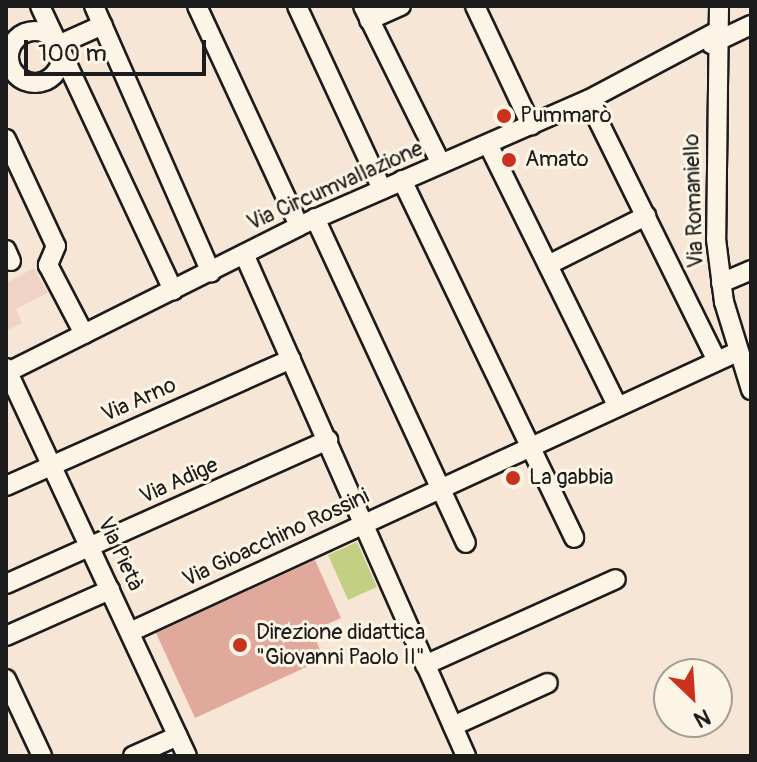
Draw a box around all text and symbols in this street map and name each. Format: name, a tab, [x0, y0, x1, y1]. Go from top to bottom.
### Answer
scale bar	[28, 24, 210, 74]
text: 100 m	[38, 39, 107, 68]
place label: Pummarò	[520, 103, 612, 129]
marker: Pummarò	[495, 107, 513, 125]
street label: Via Romaniello	[678, 133, 710, 269]
street label: Via Circumvallazione	[243, 135, 427, 237]
place label: Amato	[525, 147, 589, 173]
marker: Amato	[500, 151, 518, 169]
street label: Via Arno	[98, 372, 180, 428]
street label: Via Adige	[136, 452, 222, 510]
place label: La gabbia	[529, 465, 613, 491]
marker: La gabbia	[504, 469, 522, 487]
street label: Via Gioacchino Rossini	[178, 483, 374, 593]
street label: Via Pietà	[92, 513, 148, 595]
place label: Direzione didattica "Giovanni Paolo II"	[256, 619, 425, 670]
marker: Direzione didattica "Giovanni Paolo II"	[231, 636, 249, 654]
north arrow	[653, 658, 733, 738]
text: N	[690, 702, 715, 734]

